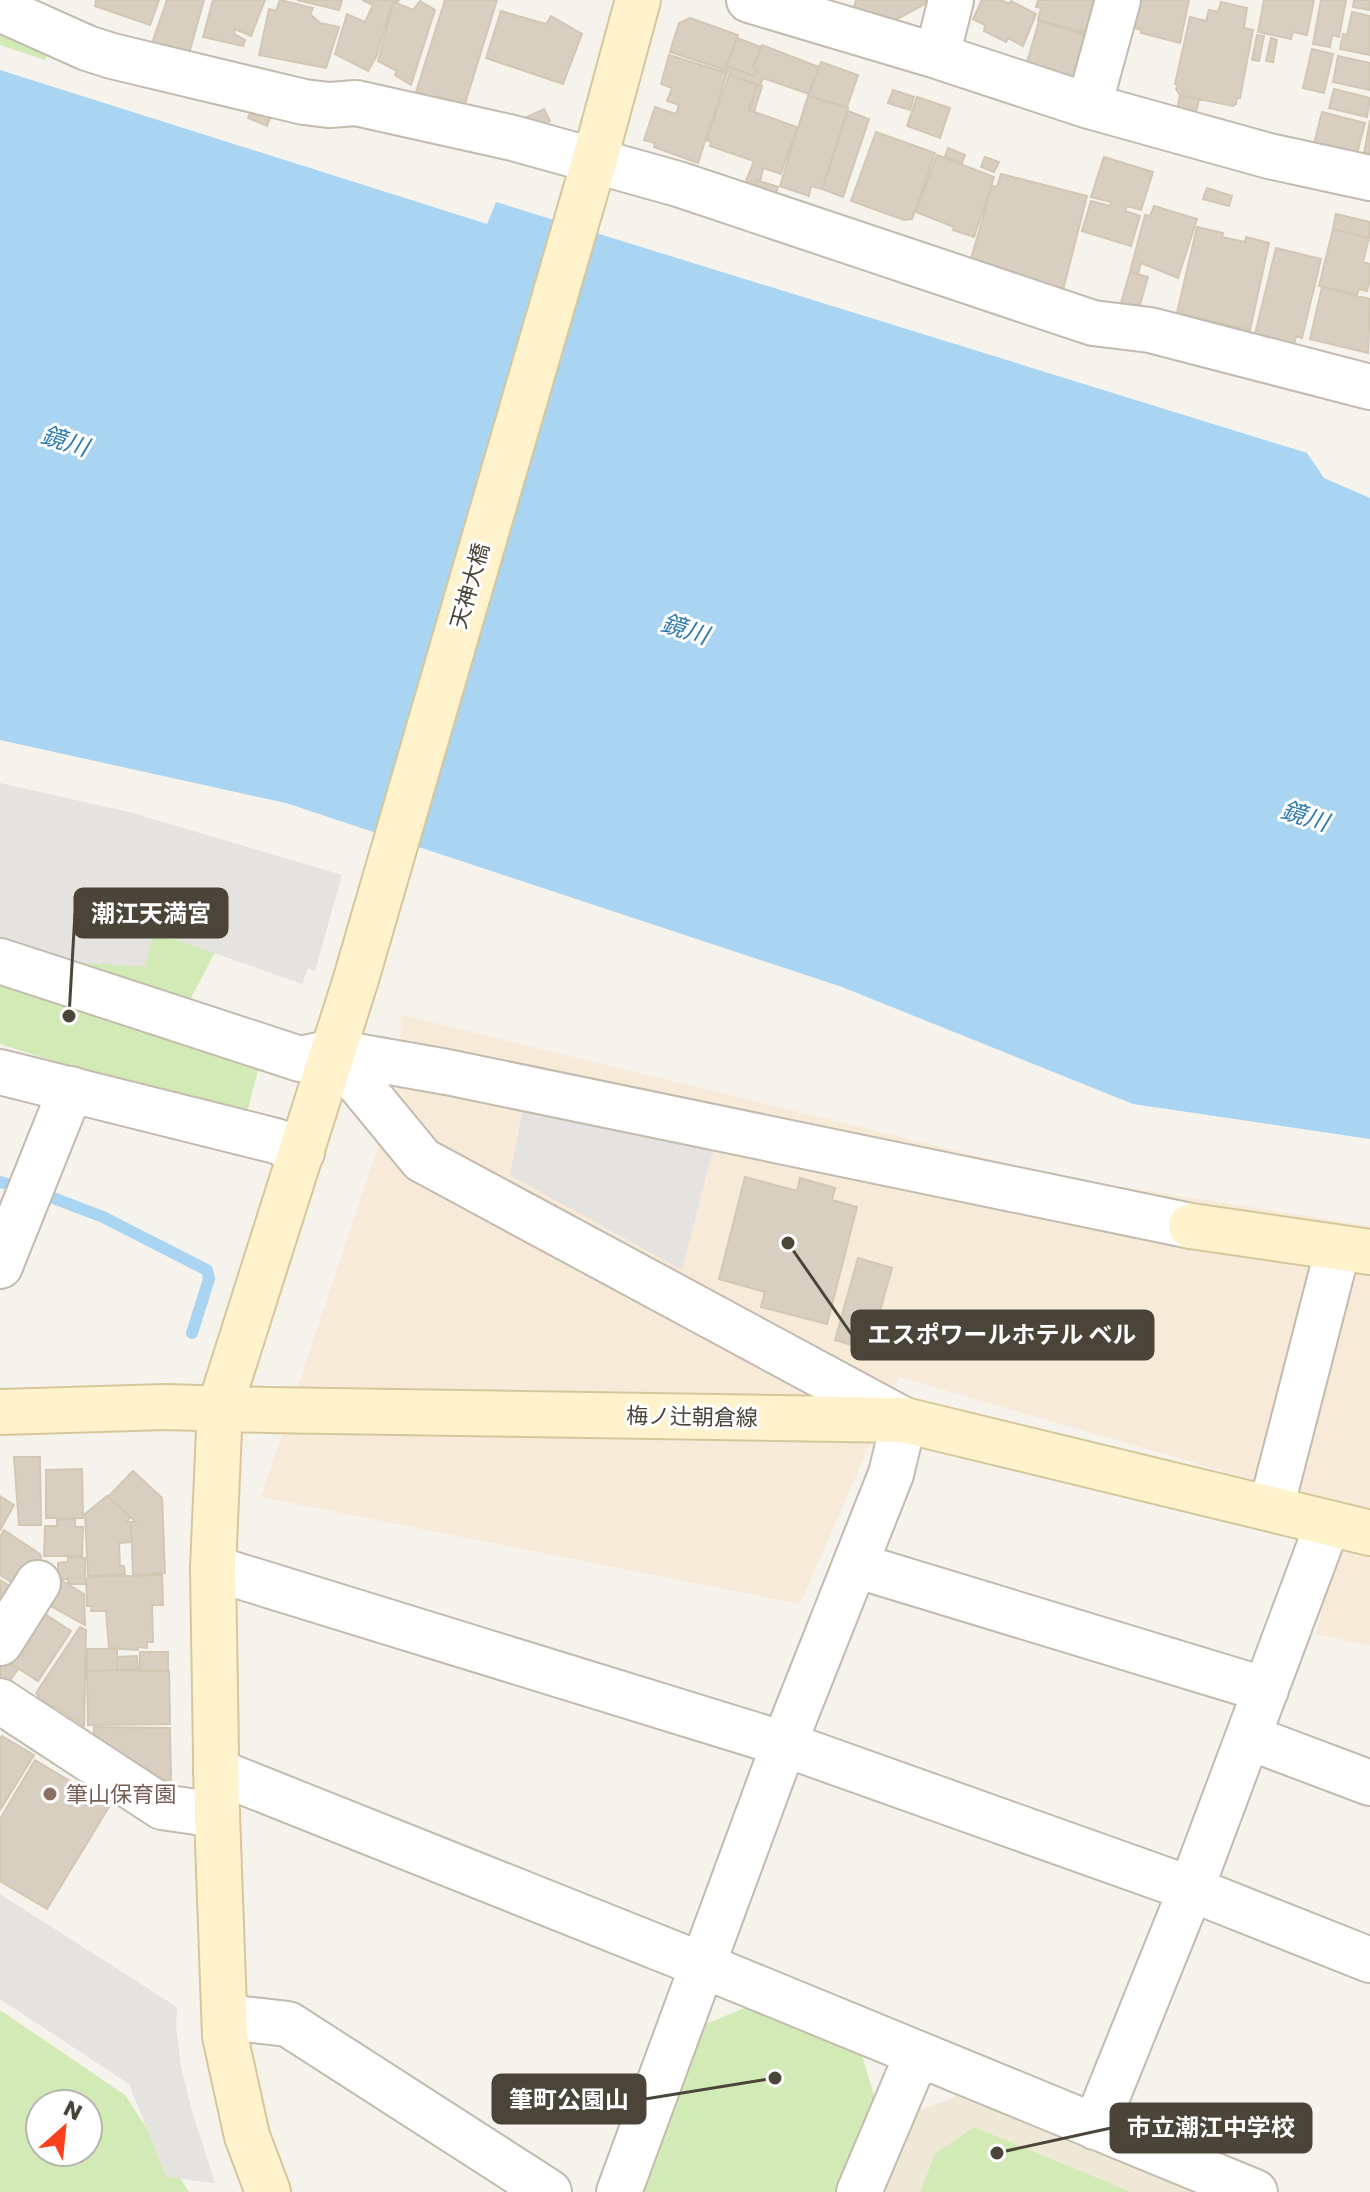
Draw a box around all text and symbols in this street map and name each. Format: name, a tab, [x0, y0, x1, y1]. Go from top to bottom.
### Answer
water label: 鏡川	[37, 418, 96, 465]
street label: 天神大橋	[443, 539, 497, 633]
water label: 鏡川	[657, 606, 716, 653]
water label: 鏡川	[1277, 793, 1336, 840]
callout: 潮江天満宮	[75, 889, 227, 937]
text: 潮江天満宮	[91, 897, 211, 930]
callout: エスポワールホテル ベル	[852, 1311, 1153, 1359]
text: エスポワールホテル ベル	[867, 1318, 1137, 1351]
street label: 梅ノ辻朝倉線	[626, 1400, 758, 1434]
place label: 筆山保育園	[66, 1779, 176, 1810]
marker: 筆山保育園	[41, 1785, 59, 1803]
callout: 筆町公園山	[493, 2075, 645, 2123]
text: 筆町公園山	[509, 2083, 629, 2116]
north arrow	[24, 2088, 104, 2168]
text: N	[58, 2093, 87, 2128]
callout: 市立潮江中学校	[1111, 2104, 1311, 2152]
text: 市立潮江中学校	[1127, 2111, 1295, 2144]

